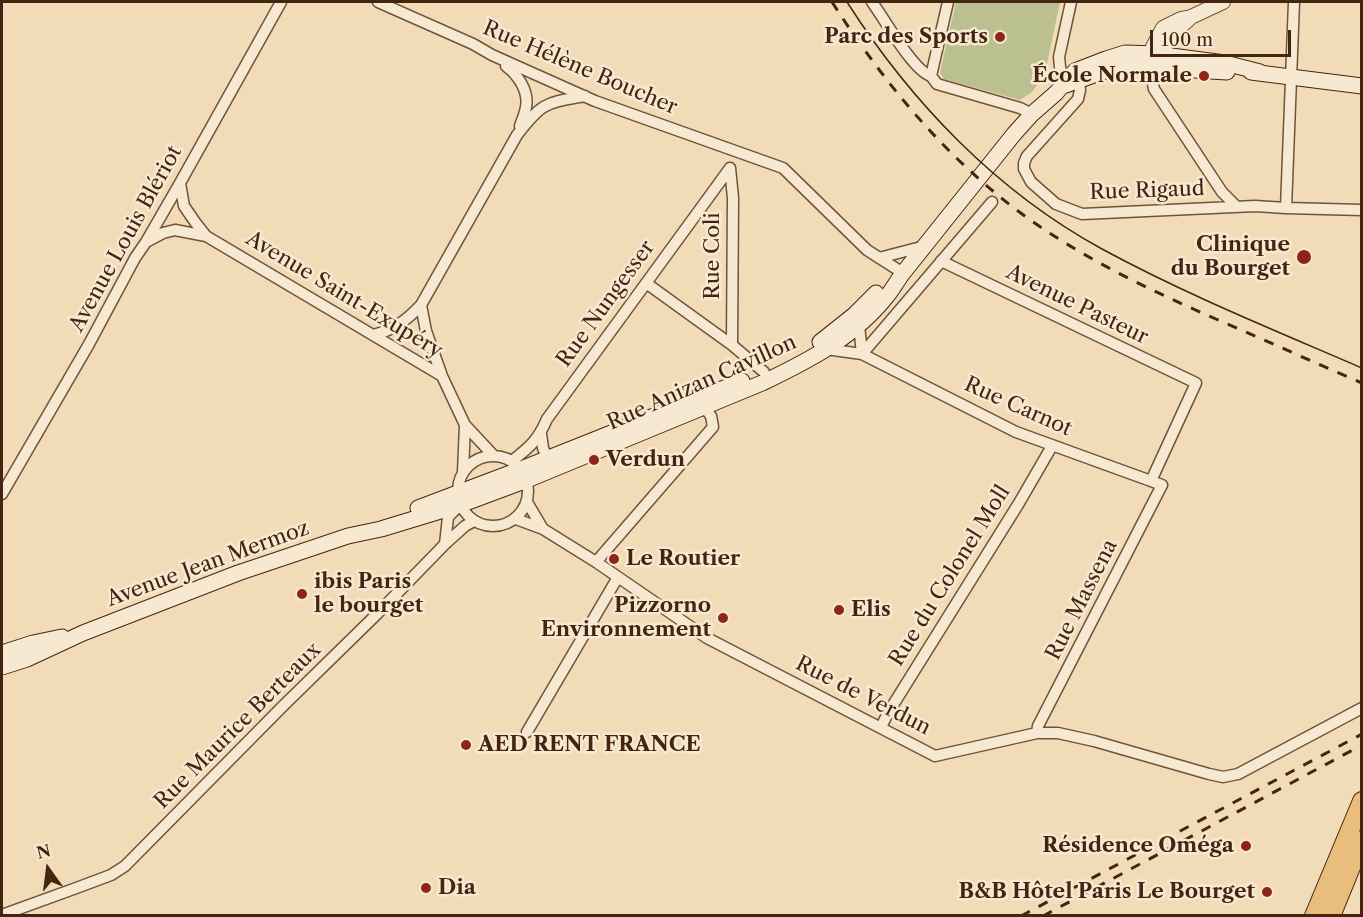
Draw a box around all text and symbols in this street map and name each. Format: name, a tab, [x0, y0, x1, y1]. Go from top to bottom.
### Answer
street label: Rue Hélène Boucher	[479, 16, 681, 120]
scale bar	[1153, 18, 1294, 56]
place label: Parc des Sports	[824, 24, 988, 50]
text: 100 m	[1161, 29, 1213, 51]
marker: Parc des Sports	[993, 30, 1007, 44]
place label: École Normale	[1032, 63, 1192, 89]
marker: École Normale	[1197, 69, 1211, 83]
street label: Avenue Louis Blériot	[64, 141, 188, 337]
street label: Rue Rigaud	[1089, 176, 1205, 206]
street label: Rue Coli	[700, 212, 726, 300]
street label: Avenue Saint-Exupéry	[241, 226, 447, 364]
place label: Clinique du Bourget	[1171, 232, 1290, 282]
street label: Rue Nungesser	[552, 236, 660, 372]
marker: Clinique du Bourget	[1295, 248, 1313, 266]
street label: Avenue Pasteur	[1002, 260, 1152, 350]
street label: Rue Anizan Cavillon	[604, 330, 800, 436]
street label: Rue Carnot	[960, 372, 1076, 442]
place label: Verdun	[606, 447, 685, 473]
marker: Verdun	[587, 453, 601, 467]
street label: Rue du Colonel Moll	[884, 481, 1016, 671]
street label: Avenue Jean Mermoz	[103, 516, 313, 612]
street label: Rue Massena	[1041, 535, 1123, 665]
place label: Le Routier	[626, 546, 740, 572]
marker: Le Routier	[607, 552, 621, 566]
place label: ibis Paris le bourget	[314, 569, 423, 619]
marker: ibis Paris le bourget	[295, 587, 309, 601]
place label: Pizzorno Environnement	[541, 593, 711, 643]
place label: Elis	[851, 597, 891, 623]
marker: Elis	[832, 603, 846, 617]
marker: Pizzorno Environnement	[716, 611, 730, 625]
street label: Rue Maurice Berteaux	[150, 638, 326, 814]
street label: Rue de Verdun	[791, 651, 935, 741]
place label: AED RENT FRANCE	[478, 732, 701, 758]
marker: AED RENT FRANCE	[459, 738, 473, 752]
place label: Résidence Oméga	[1042, 833, 1234, 859]
north arrow	[18, 839, 78, 899]
marker: Résidence Oméga	[1239, 839, 1253, 853]
text: N	[34, 840, 53, 863]
place label: Dia	[438, 875, 476, 901]
place label: B&B Hôtel Paris Le Bourget	[958, 879, 1255, 905]
marker: Dia	[419, 881, 433, 895]
marker: B&B Hôtel Paris Le Bourget	[1260, 885, 1274, 899]

